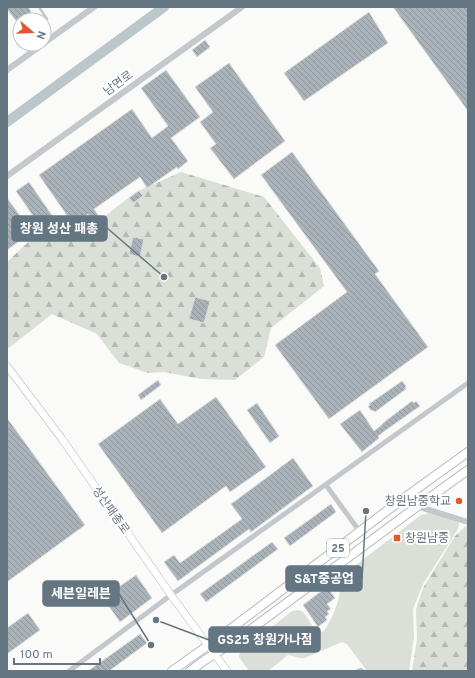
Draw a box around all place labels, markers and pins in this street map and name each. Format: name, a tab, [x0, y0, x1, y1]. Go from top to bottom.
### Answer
callout: 창원 성산 패총	[12, 216, 107, 241]
place label: 창원남중학교	[385, 494, 451, 510]
marker: 창원남중학교	[454, 496, 464, 506]
place label: 창원남중	[405, 531, 449, 547]
marker: 창원남중	[392, 533, 402, 543]
callout: S&T중공업	[286, 566, 362, 591]
callout: 세븐일레븐	[43, 581, 119, 606]
callout: GS25 창원가나점	[209, 627, 320, 652]

